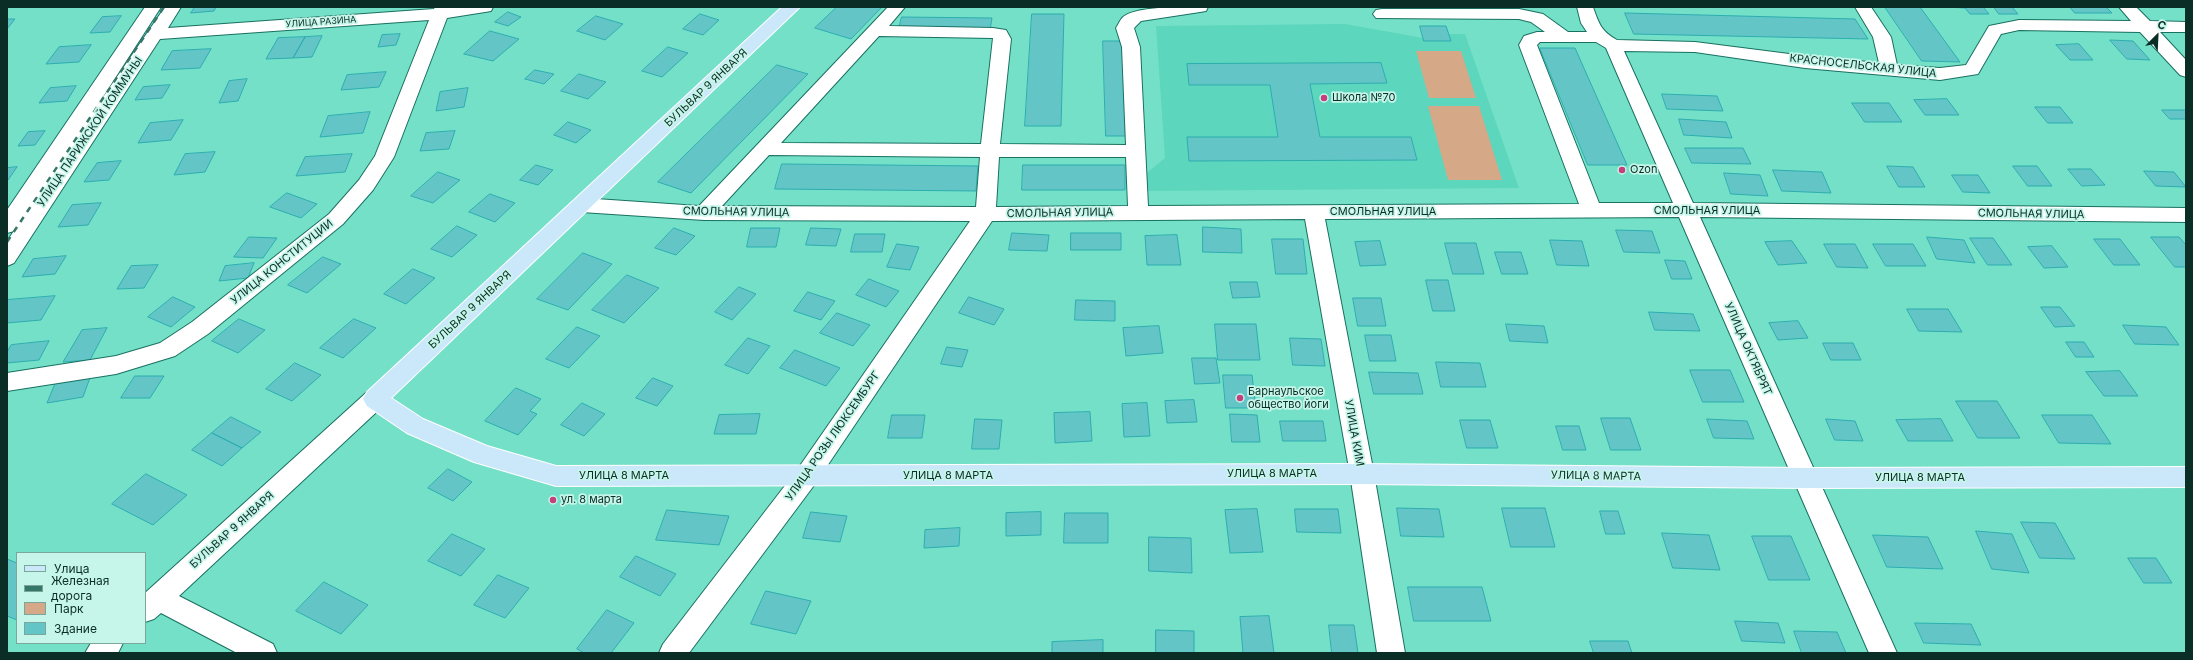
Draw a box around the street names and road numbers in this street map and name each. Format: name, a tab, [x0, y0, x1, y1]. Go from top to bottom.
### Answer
street label: УЛИЦА РАЗИНА	[285, 14, 357, 30]
street label: БУЛЬВАР 9 ЯНВАРЯ	[662, 46, 750, 130]
street label: КРАСНОСЕЛЬСКАЯ УЛИЦА	[1789, 52, 1937, 80]
street label: УЛИЦА ПАРИЖСКОЙ КОММУНЫ	[35, 54, 145, 210]
street label: СМОЛЬНАЯ УЛИЦА	[683, 204, 789, 220]
street label: СМОЛЬНАЯ УЛИЦА	[1654, 204, 1760, 218]
street label: СМОЛЬНАЯ УЛИЦА	[1007, 205, 1113, 221]
street label: СМОЛЬНАЯ УЛИЦА	[1330, 205, 1436, 219]
street label: СМОЛЬНАЯ УЛИЦА	[1978, 206, 2084, 222]
street label: УЛИЦА КОНСТИТУЦИИ	[228, 217, 336, 307]
street label: БУЛЬВАР 9 ЯНВАРЯ	[426, 268, 514, 352]
street label: УЛИЦА ОКТЯБРЯТ	[1722, 300, 1774, 398]
street label: УЛИЦА РОЗЫ ЛЮКСЕМБУРГ	[783, 369, 883, 503]
street label: УЛИЦА КИМ	[1342, 399, 1366, 467]
street label: УЛИЦА 8 МАРТА	[1227, 467, 1317, 481]
street label: УЛИЦА 8 МАРТА	[579, 469, 669, 483]
street label: УЛИЦА 8 МАРТА	[903, 469, 993, 483]
street label: УЛИЦА 8 МАРТА	[1551, 469, 1641, 483]
street label: УЛИЦА 8 МАРТА	[1875, 471, 1965, 485]
street label: БУЛЬВАР 9 ЯНВАРЯ	[187, 489, 277, 571]

